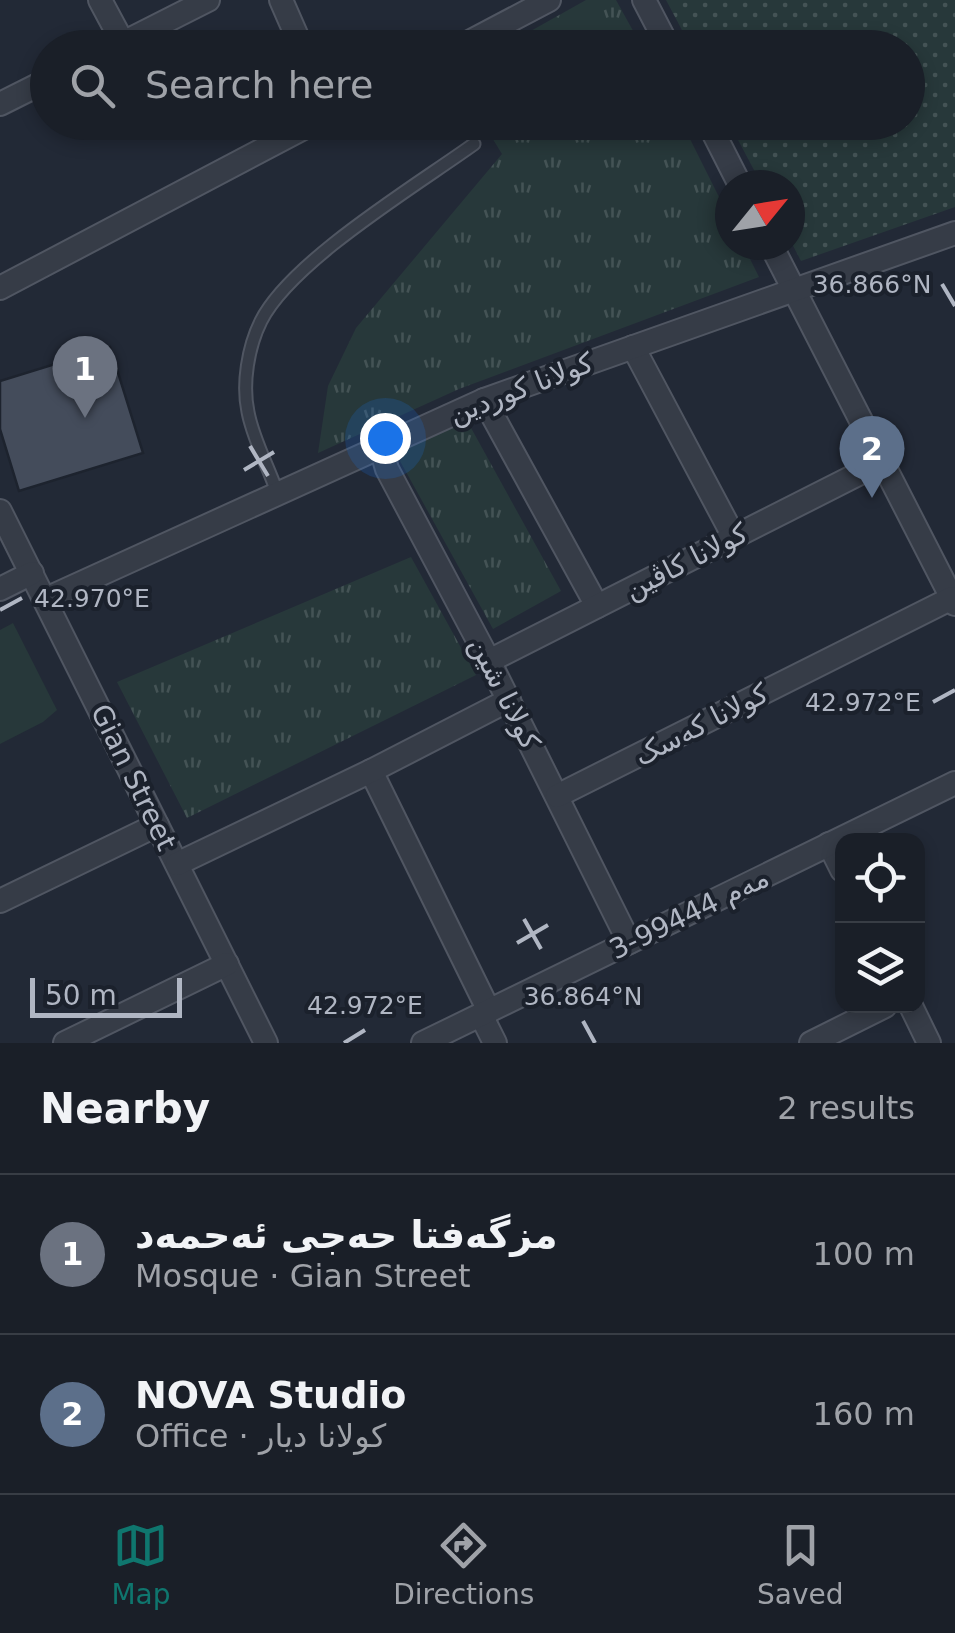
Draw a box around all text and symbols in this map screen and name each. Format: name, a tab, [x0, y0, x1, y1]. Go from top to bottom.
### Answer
search box	[30, 30, 925, 140]
icon: search	[65, 58, 120, 113]
text: Search here	[145, 63, 373, 107]
north arrow	[715, 170, 805, 260]
text: 36.866°N	[813, 270, 931, 299]
pin: 1	[52, 336, 118, 418]
street label: کولانا کوردین	[444, 346, 599, 431]
your location	[360, 413, 411, 464]
pin: 2	[840, 416, 904, 498]
street label: کولانا کاڤین	[619, 516, 754, 607]
text: 42.970°E	[34, 584, 150, 613]
street label: کولانا شین	[462, 631, 547, 756]
street label: کولانا کەسک	[629, 676, 774, 772]
text: 42.972°E	[805, 688, 921, 717]
street label: Gian Street	[84, 699, 183, 856]
map controls	[835, 833, 925, 1013]
button: locate	[835, 833, 925, 923]
street label: مەم 99444-3	[604, 861, 774, 966]
button: layers	[835, 923, 925, 1013]
scale bar	[30, 973, 182, 1018]
text: 50 m	[45, 979, 117, 1012]
text: 36.864°N	[524, 982, 642, 1011]
text: 42.972°E	[307, 991, 423, 1020]
text: Nearby	[40, 1084, 210, 1133]
text: 2 results	[777, 1089, 915, 1127]
text: مزگەفتا حەجی ئەحمەد	[135, 1213, 557, 1257]
text: 1	[61, 1235, 84, 1273]
text: 100 m	[813, 1235, 915, 1273]
text: Mosque · Gian Street	[135, 1257, 471, 1295]
text: NOVA Studio	[135, 1373, 406, 1417]
text: 2	[61, 1395, 84, 1433]
text: 160 m	[813, 1395, 915, 1433]
text: Office · کولانا دیار	[135, 1417, 386, 1455]
tab: Map	[111, 1518, 170, 1611]
tab: Directions	[393, 1518, 534, 1611]
tab: Saved	[757, 1518, 844, 1611]

